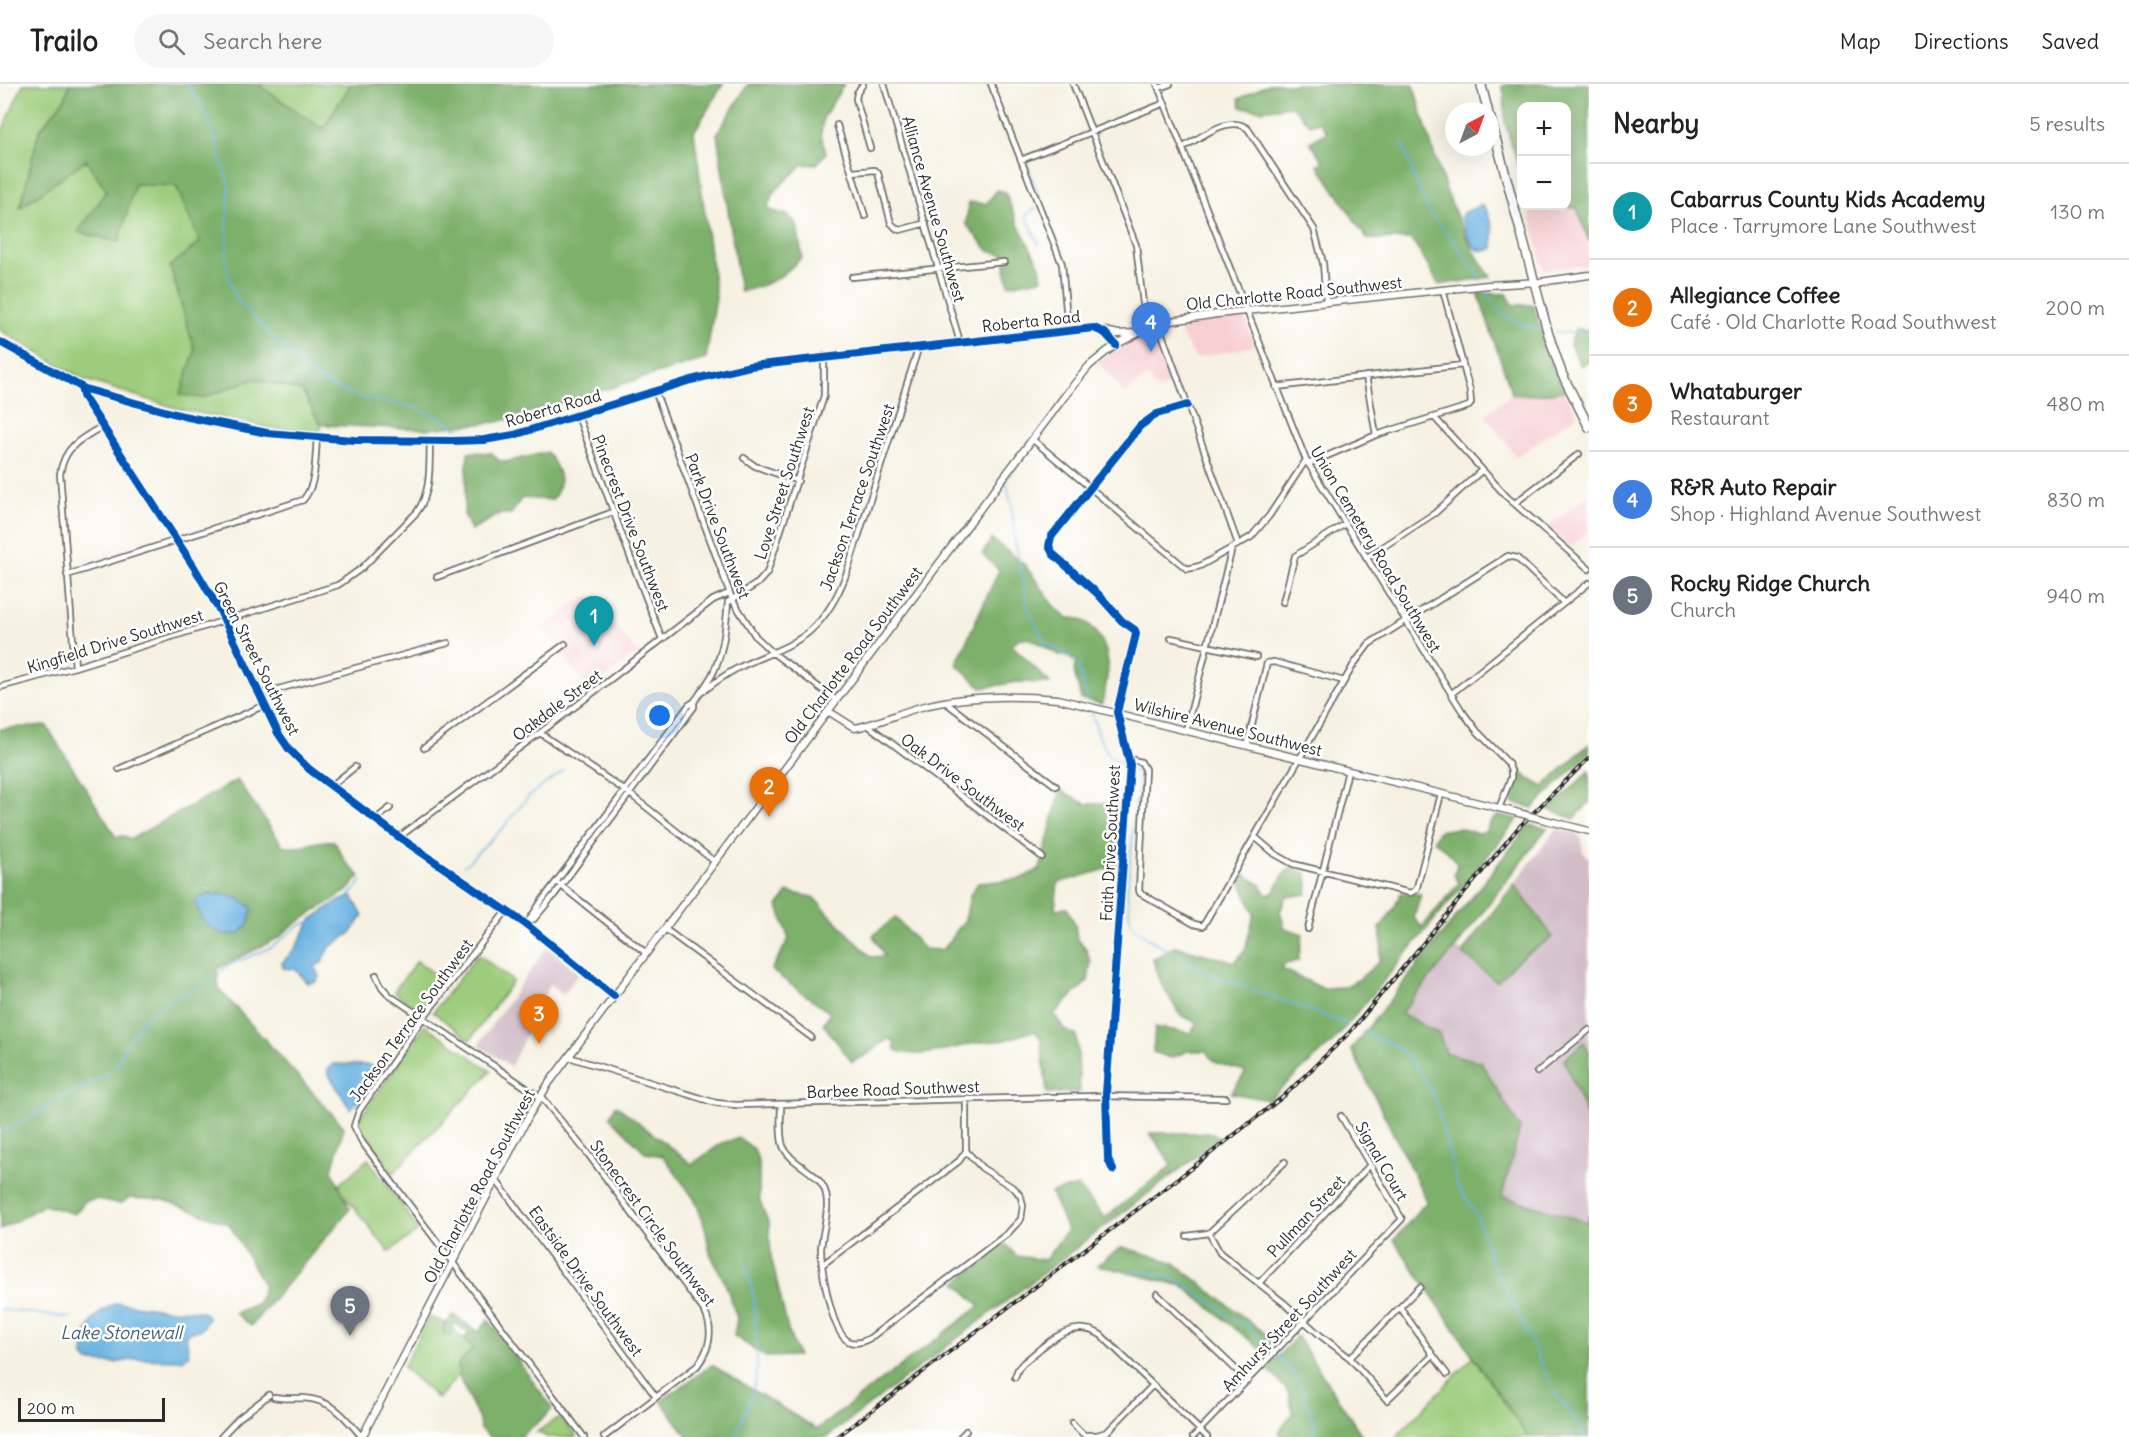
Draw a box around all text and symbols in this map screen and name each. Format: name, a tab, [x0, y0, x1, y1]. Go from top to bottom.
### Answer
search box	[134, 14, 554, 68]
text: Trailo	[30, 23, 98, 59]
icon: search	[155, 25, 188, 58]
text: Search here	[203, 27, 322, 55]
text: Map	[1840, 28, 1881, 55]
text: Directions	[1914, 28, 2008, 55]
text: Saved	[2041, 28, 2099, 55]
north arrow	[1445, 102, 1499, 156]
map controls	[1517, 102, 1571, 210]
button: +	[1517, 102, 1571, 156]
text: Nearby	[1613, 107, 1699, 140]
text: 5 results	[2029, 111, 2105, 136]
street label: Alliance Avenue Southwest	[898, 114, 970, 305]
button: −	[1517, 156, 1571, 210]
text: Cabarrus County Kids Academy	[1670, 185, 1985, 213]
text: 1	[1629, 199, 1636, 224]
text: 130 m	[2050, 199, 2105, 224]
text: Place · Tarrymore Lane Southwest	[1670, 213, 1976, 238]
street label: Old Charlotte Road Southwest	[1185, 272, 1404, 314]
text: Allegiance Coffee	[1670, 281, 1840, 309]
text: 2	[1627, 295, 1638, 320]
text: 200 m	[2045, 295, 2105, 320]
pin: 4	[1132, 302, 1170, 352]
street label: Roberta Road	[981, 306, 1081, 336]
text: Café · Old Charlotte Road Southwest	[1670, 309, 1997, 334]
text: Whataburger	[1670, 377, 1802, 405]
street label: Roberta Road	[503, 385, 603, 431]
text: 3	[1627, 391, 1638, 416]
text: 480 m	[2046, 391, 2105, 416]
street label: Jackson Terrace Southwest	[816, 400, 899, 593]
street label: Love Street Southwest	[750, 403, 818, 562]
text: Restaurant	[1670, 405, 1769, 430]
street label: Pinecrest Drive Southwest	[588, 432, 674, 615]
street label: Union Cemetery Road Southwest	[1306, 442, 1446, 656]
street label: Park Drive Southwest	[681, 450, 755, 602]
text: R&R Auto Repair	[1670, 473, 1836, 501]
text: 4	[1627, 487, 1638, 512]
text: 830 m	[2047, 487, 2105, 512]
text: Shop · Highland Avenue Southwest	[1670, 501, 1981, 526]
street label: Old Charlotte Road Southwest	[780, 562, 927, 748]
text: Rocky Ridge Church	[1670, 569, 1870, 597]
street label: Green Street Southwest	[209, 578, 305, 739]
text: 5	[1627, 583, 1638, 608]
text: 940 m	[2046, 583, 2105, 608]
pin: 1	[574, 596, 614, 646]
text: Church	[1670, 597, 1736, 622]
street label: Kingfield Drive Southwest	[24, 604, 206, 677]
street label: Oakdale Street	[508, 665, 606, 745]
street label: Wilshire Avenue Southwest	[1132, 694, 1325, 760]
your location	[645, 701, 674, 730]
street label: Oak Drive Southwest	[897, 729, 1030, 836]
street label: Faith Drive Southwest	[1096, 764, 1124, 922]
pin: 2	[750, 768, 788, 817]
street label: Jackson Terrace Southwest	[345, 934, 477, 1105]
pin: 3	[520, 994, 558, 1044]
street label: Barbee Road Southwest	[806, 1076, 980, 1102]
street label: Old Charlotte Road Southwest	[419, 1085, 539, 1287]
street label: Signal Court	[1351, 1118, 1413, 1205]
street label: Stonecrest Circle Southwest	[586, 1136, 720, 1310]
street label: Pullman Street	[1263, 1170, 1350, 1261]
street label: Eastside Drive Southwest	[525, 1202, 648, 1361]
street label: Amhurst Street Southwest	[1218, 1244, 1361, 1396]
pin: 5	[330, 1286, 370, 1336]
water label: Lake Stonewall	[60, 1321, 185, 1344]
scale bar	[18, 1395, 165, 1422]
text: 200 m	[27, 1398, 75, 1418]

